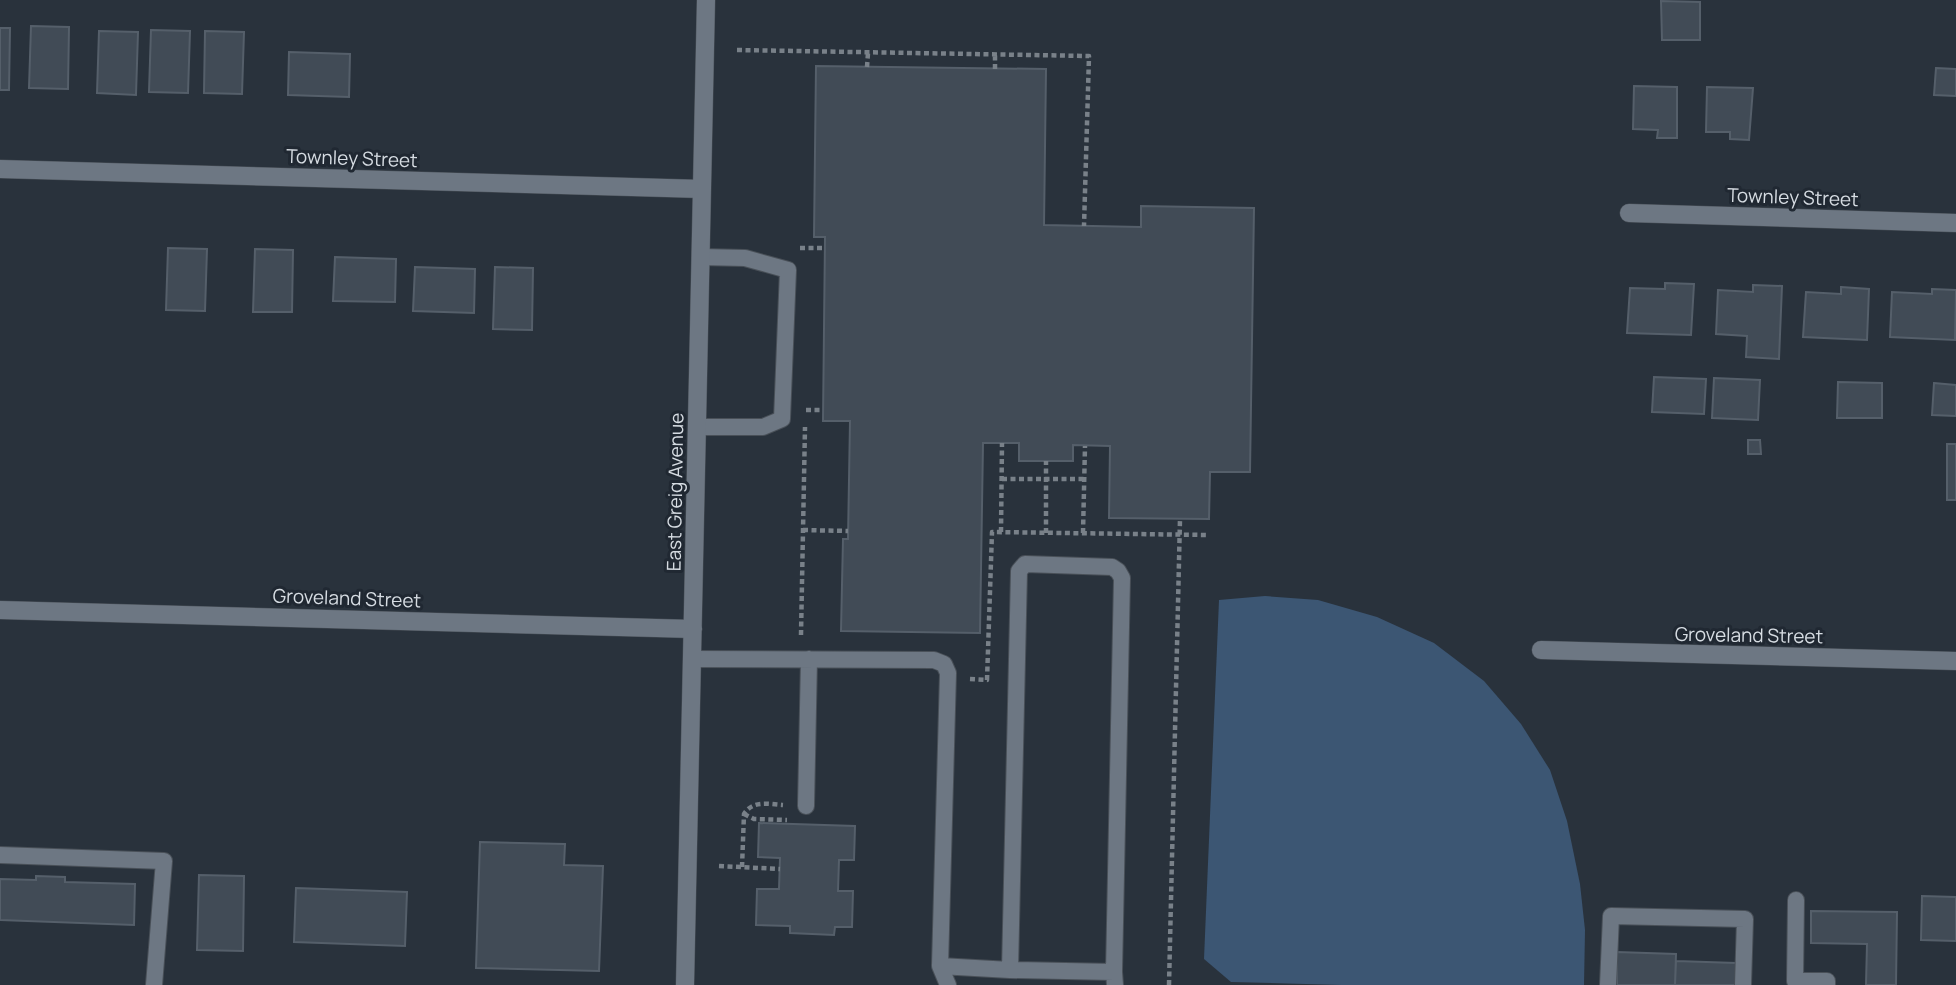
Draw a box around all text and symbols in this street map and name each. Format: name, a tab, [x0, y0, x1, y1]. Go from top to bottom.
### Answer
street label: Townley Street	[286, 143, 418, 173]
street label: Townley Street	[1727, 182, 1859, 212]
street label: East Greig Avenue	[661, 413, 689, 571]
street label: Groveland Street	[272, 582, 422, 614]
street label: Groveland Street	[1675, 621, 1823, 649]

